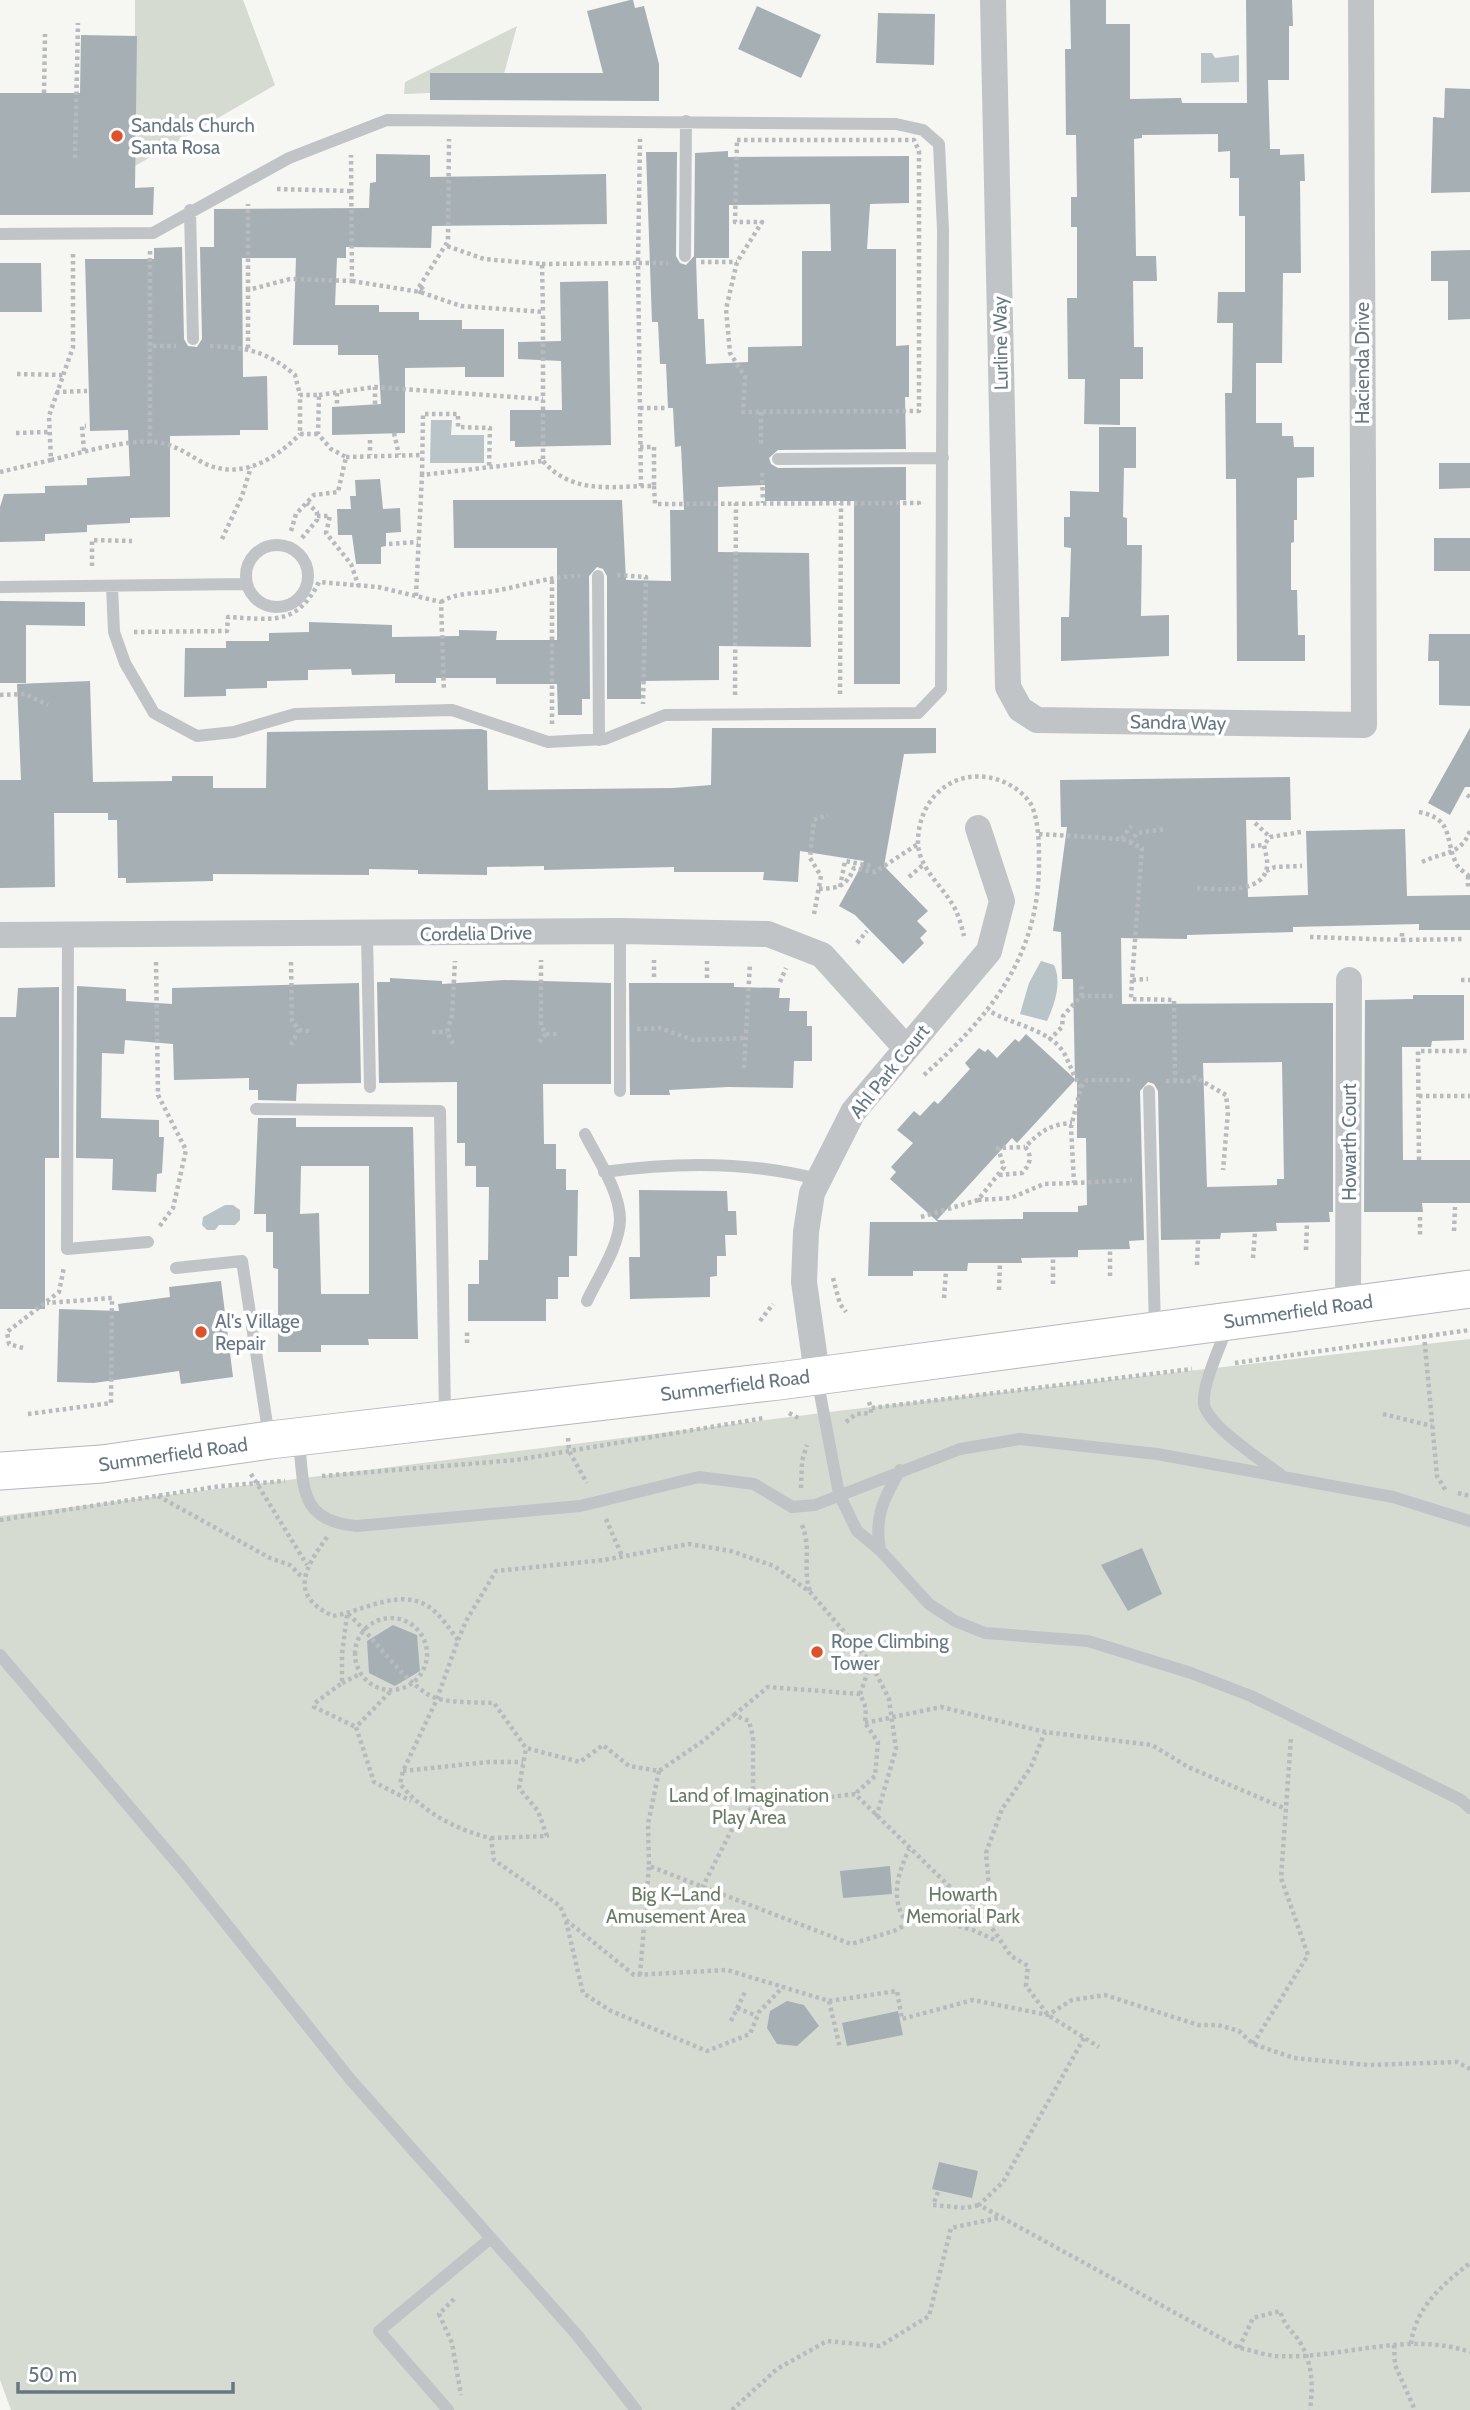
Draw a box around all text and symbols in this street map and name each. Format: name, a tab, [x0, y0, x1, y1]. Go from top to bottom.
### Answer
place label: Sandals Church Santa Rosa	[131, 114, 255, 159]
marker: Sandals Church Santa Rosa	[109, 128, 125, 144]
street label: Lurline Way	[988, 295, 1013, 390]
street label: Hacienda Drive	[1351, 302, 1374, 424]
street label: Sandra Way	[1130, 710, 1227, 735]
street label: Cordelia Drive	[420, 921, 533, 946]
street label: Ahl Park Court	[845, 1020, 934, 1123]
street label: Howarth Court	[1338, 1083, 1361, 1201]
street label: Summerfield Road	[1222, 1290, 1374, 1333]
place label: Al's Village Repair	[215, 1310, 300, 1355]
marker: Al's Village Repair	[193, 1324, 209, 1340]
street label: Summerfield Road	[659, 1365, 811, 1406]
street label: Summerfield Road	[97, 1433, 249, 1476]
place label: Rope Climbing Tower	[831, 1630, 949, 1675]
marker: Rope Climbing Tower	[809, 1644, 825, 1660]
park label: Land of Imagination Play Area	[669, 1784, 829, 1829]
park label: Big K–Land Amusement Area	[606, 1883, 746, 1928]
park label: Howarth Memorial Park	[906, 1883, 1021, 1928]
scale bar	[18, 2350, 233, 2394]
text: 50 m	[28, 2362, 77, 2387]

